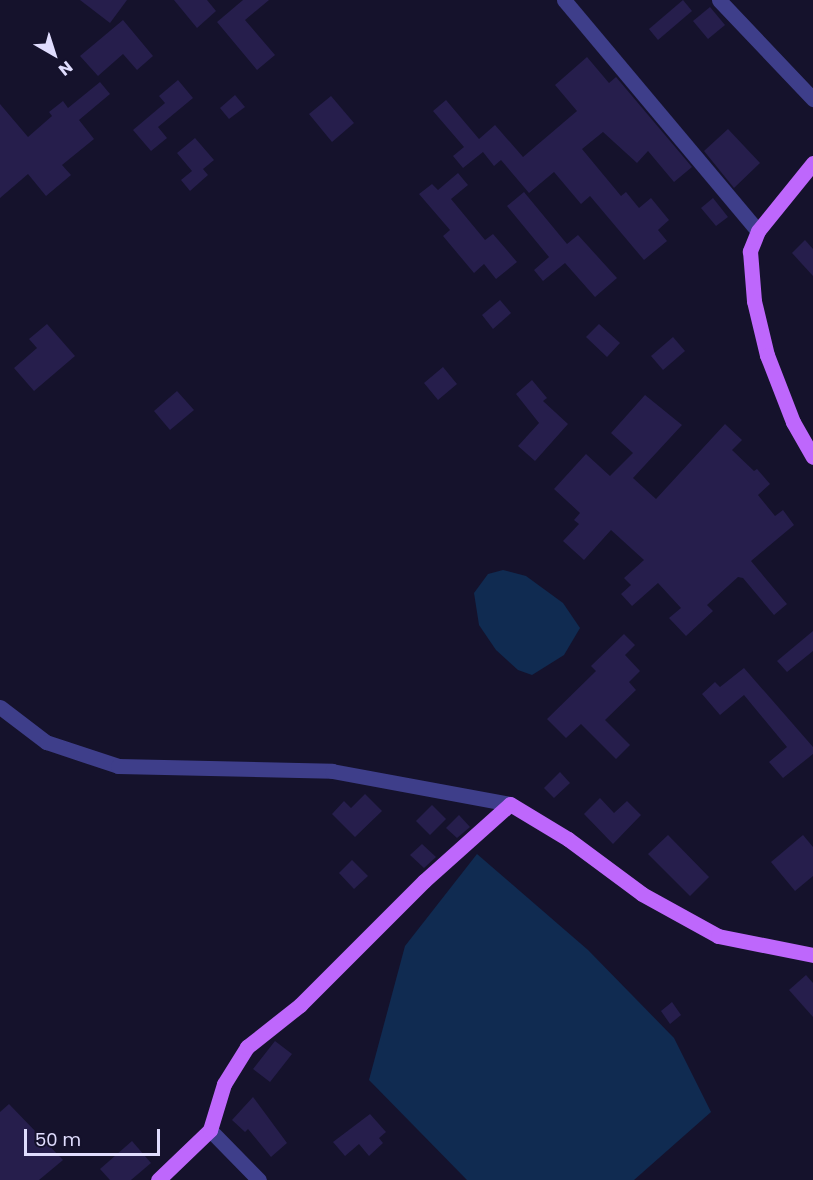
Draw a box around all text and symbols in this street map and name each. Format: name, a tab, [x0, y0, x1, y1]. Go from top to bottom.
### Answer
north arrow	[24, 24, 84, 84]
text: N	[54, 56, 78, 81]
scale bar	[27, 1117, 164, 1155]
text: 50 m	[35, 1127, 81, 1152]

